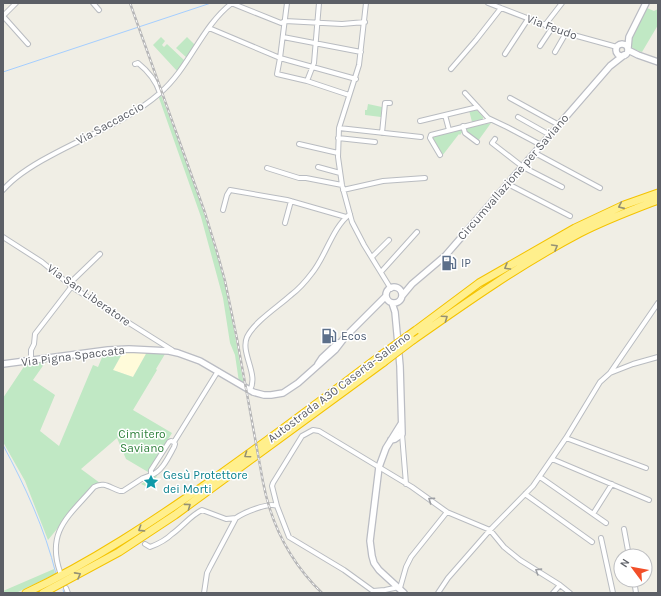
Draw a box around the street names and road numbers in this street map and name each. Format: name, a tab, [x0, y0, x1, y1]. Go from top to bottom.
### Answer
street label: Via Feudo	[525, 11, 579, 43]
street label: Via Saccaccio	[74, 99, 146, 147]
street label: Circumvallazione per Saviano	[454, 111, 572, 243]
street label: Via San Liberatore	[45, 261, 133, 329]
street label: Autostrada A30 Caserta-Salerno	[265, 329, 413, 445]
street label: Via Pigna Spaccata	[20, 343, 126, 369]

